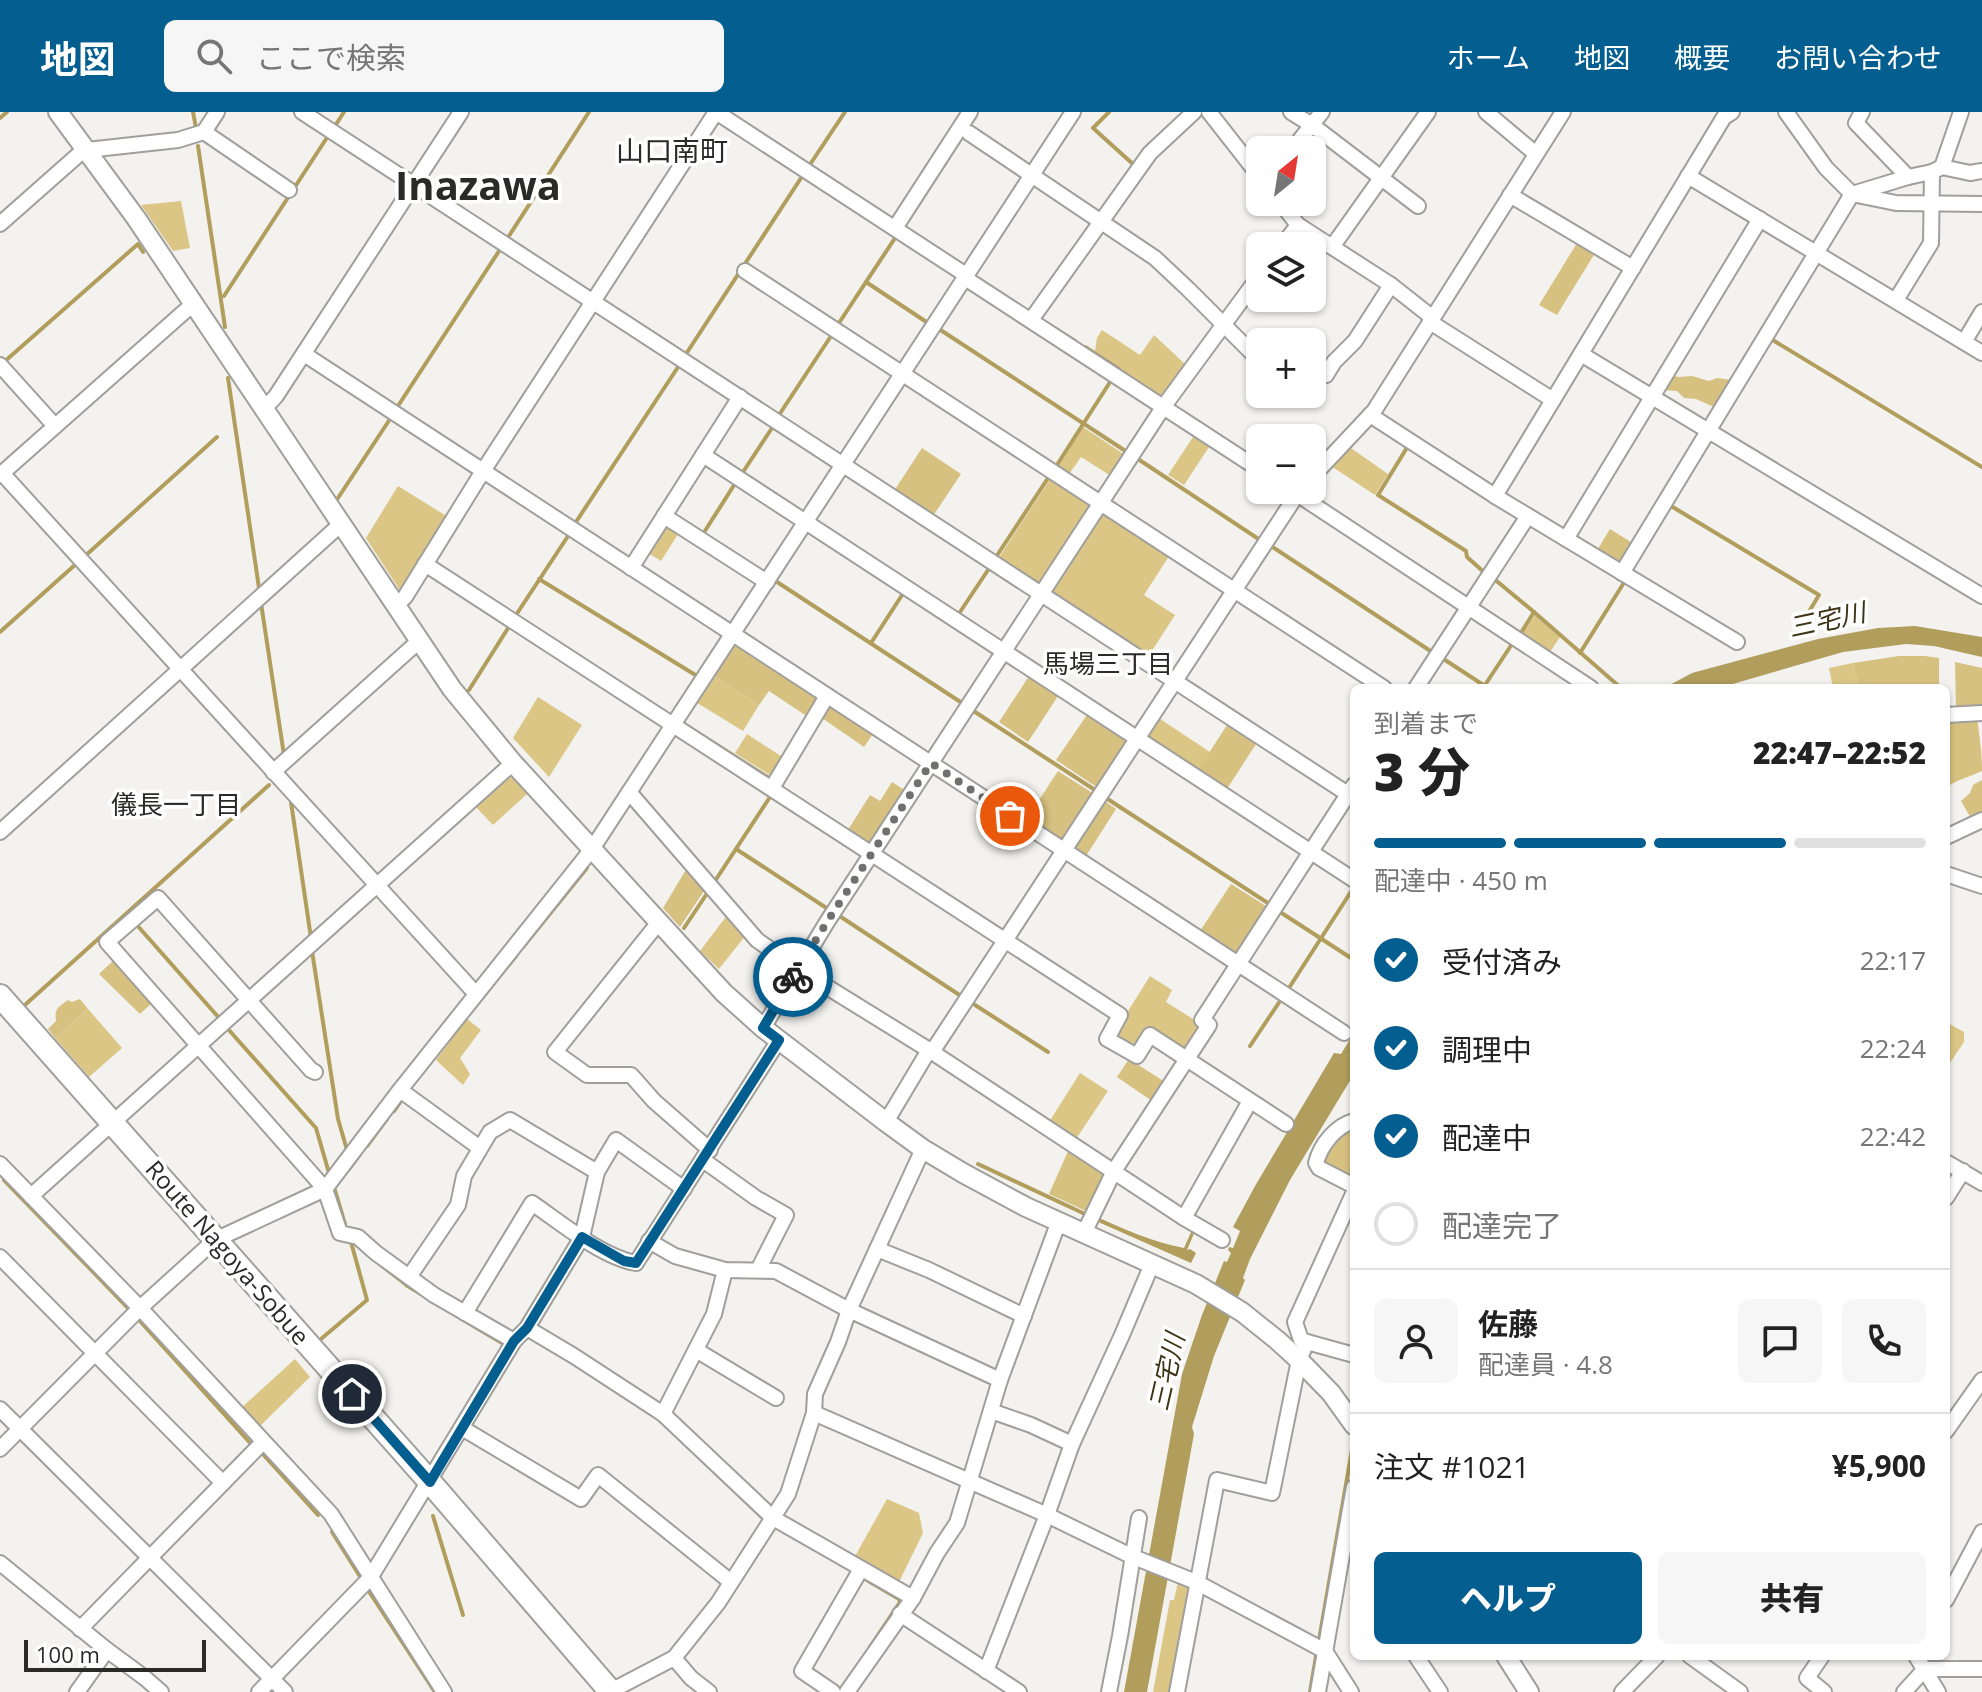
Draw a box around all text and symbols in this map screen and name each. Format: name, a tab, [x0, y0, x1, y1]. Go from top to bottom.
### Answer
search box	[164, 20, 724, 92]
text: 地図	[40, 32, 116, 84]
icon: search	[192, 34, 236, 78]
text: ここで検索	[256, 37, 406, 78]
text: ホーム	[1447, 38, 1530, 76]
text: 地図	[1574, 38, 1630, 76]
text: 概要	[1674, 38, 1730, 76]
text: お問い合わせ	[1774, 38, 1942, 76]
district label: 山口南町	[616, 131, 728, 169]
north arrow	[1246, 136, 1326, 216]
map controls	[1246, 136, 1326, 504]
district label: Inazawa	[395, 157, 561, 212]
button: layers	[1246, 232, 1326, 312]
button: +	[1246, 328, 1326, 408]
button: −	[1246, 424, 1326, 504]
water label: 三宅川	[1785, 593, 1872, 645]
district label: 馬場三丁目	[1043, 645, 1173, 681]
text: 到着まで	[1374, 705, 1478, 741]
text: 22:47–22:52	[1753, 732, 1926, 773]
text: 3 分	[1374, 735, 1470, 806]
pin	[976, 782, 1044, 850]
district label: 儀長一丁目	[111, 786, 241, 822]
icon: bag	[988, 794, 1032, 838]
text: 配達中 · 450 m	[1374, 862, 1548, 898]
courier	[753, 937, 833, 1017]
icon: check	[1374, 938, 1418, 982]
text: 受付済み	[1442, 941, 1562, 982]
text: 22:17	[1860, 942, 1926, 978]
icon: bike	[771, 955, 815, 999]
icon: check	[1374, 1026, 1418, 1070]
text: 調理中	[1442, 1029, 1532, 1070]
text: 22:24	[1860, 1030, 1926, 1066]
icon: check	[1374, 1114, 1418, 1158]
text: 配達中	[1442, 1117, 1532, 1158]
text: 22:42	[1860, 1118, 1926, 1154]
street label: Route Nagoya-Sobue	[139, 1153, 318, 1351]
text: 配達完了	[1442, 1205, 1562, 1246]
button: person	[1374, 1299, 1458, 1383]
button: chat	[1738, 1299, 1822, 1383]
button: phone	[1842, 1299, 1926, 1383]
text: 佐藤	[1478, 1303, 1538, 1344]
water label: 三宅川	[1140, 1327, 1193, 1414]
text: 配達員 · 4.8	[1478, 1346, 1613, 1382]
pin	[318, 1360, 386, 1428]
icon: home	[330, 1372, 374, 1416]
text: ¥5,900	[1832, 1445, 1926, 1486]
text: 注文 #1021	[1374, 1446, 1530, 1487]
button: ヘルプ	[1374, 1552, 1642, 1644]
button: 共有	[1658, 1552, 1926, 1644]
scale bar	[24, 1636, 206, 1672]
text: 100 m	[36, 1639, 100, 1669]

